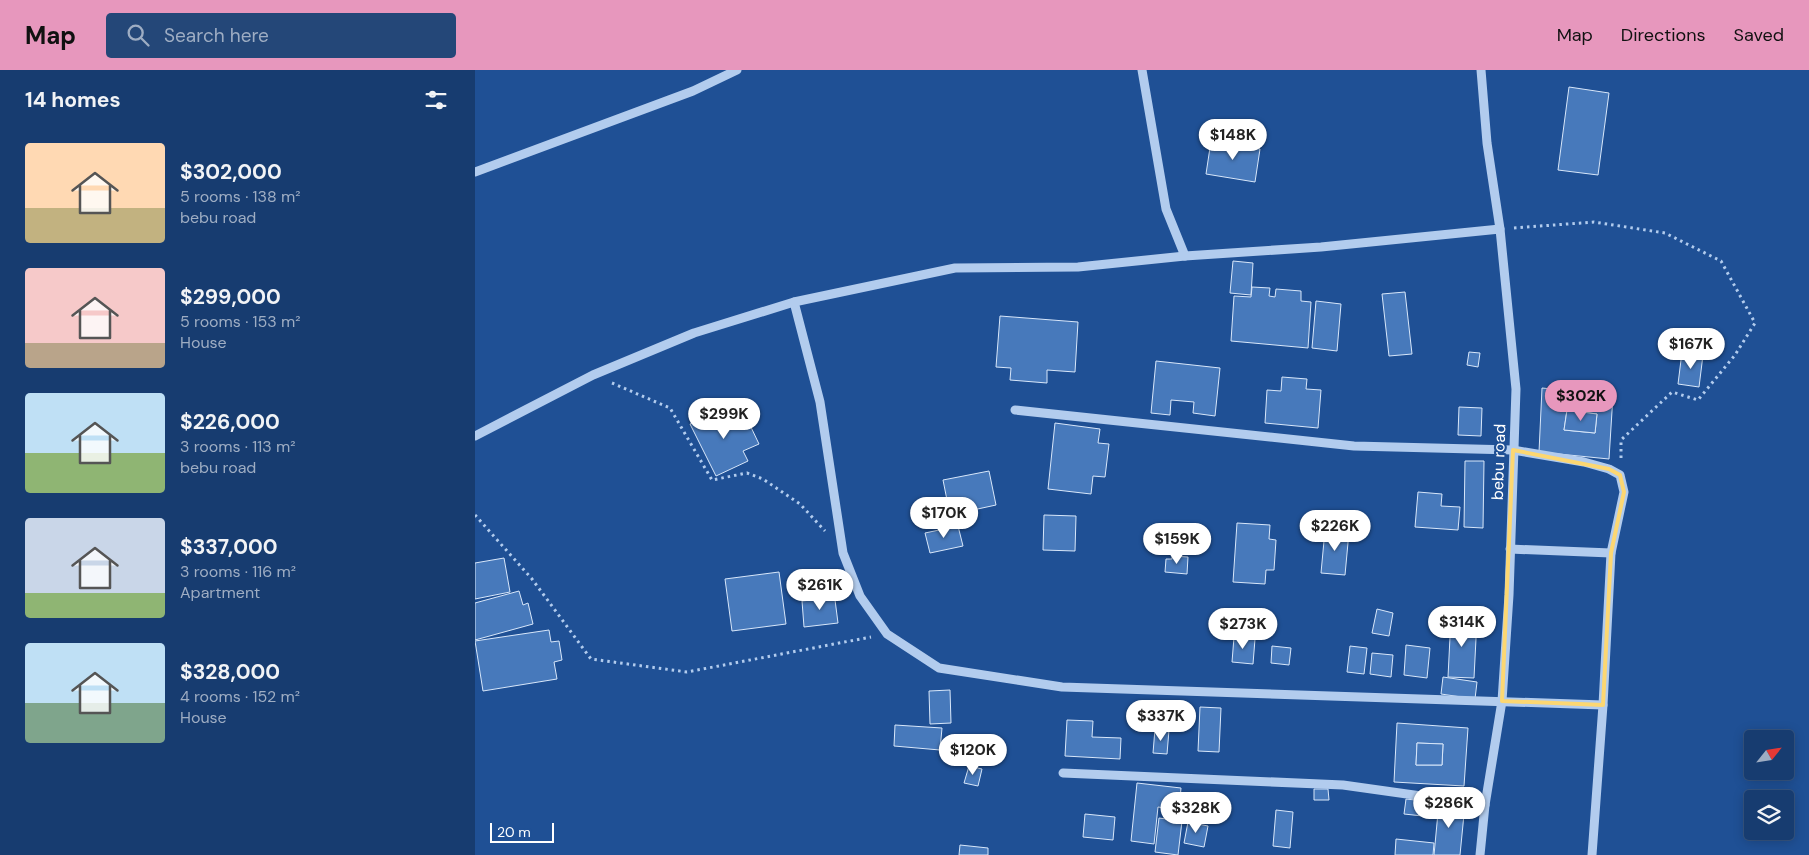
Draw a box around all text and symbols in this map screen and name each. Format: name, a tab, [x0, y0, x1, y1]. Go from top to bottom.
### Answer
search box	[106, 13, 456, 58]
text: Map	[25, 20, 76, 51]
icon: search	[124, 21, 152, 49]
text: Search here	[164, 23, 269, 48]
text: Map	[1557, 23, 1593, 47]
text: Directions	[1621, 23, 1706, 47]
text: Saved	[1734, 23, 1784, 47]
text: 14 homes	[25, 86, 121, 114]
icon: filters	[422, 86, 450, 114]
pin: $148K	[1198, 118, 1268, 161]
text: $148K	[1210, 124, 1256, 145]
text: $302,000	[180, 158, 282, 186]
icon: home	[65, 163, 125, 223]
text: 5 rooms · 138 m²	[180, 186, 301, 207]
text: bebu road	[180, 207, 256, 228]
text: $299,000	[180, 283, 281, 311]
icon: home	[65, 288, 125, 348]
text: 5 rooms · 153 m²	[180, 311, 301, 332]
pin: $167K	[1656, 328, 1726, 370]
text: House	[180, 332, 227, 353]
text: $167K	[1669, 333, 1713, 354]
pin: $302K	[1546, 380, 1616, 422]
text: $302K	[1556, 385, 1606, 406]
pin: $299K	[689, 398, 759, 440]
text: $299K	[699, 403, 749, 424]
text: $226,000	[180, 408, 280, 436]
icon: home	[65, 413, 125, 473]
street label: bebu road	[1487, 423, 1510, 501]
text: 3 rooms · 113 m²	[180, 436, 296, 457]
text: bebu road	[180, 457, 256, 478]
pin: $170K	[909, 496, 979, 539]
text: $170K	[921, 502, 967, 523]
pin: $226K	[1300, 510, 1370, 552]
text: $226K	[1311, 515, 1359, 536]
pin: $159K	[1142, 522, 1212, 565]
text: $159K	[1154, 528, 1200, 549]
text: $337,000	[180, 533, 278, 561]
icon: home	[65, 538, 125, 598]
text: 3 rooms · 116 m²	[180, 561, 296, 582]
pin: $261K	[785, 568, 855, 611]
text: $261K	[797, 574, 843, 595]
text: Apartment	[180, 582, 260, 603]
pin: $314K	[1427, 606, 1497, 648]
pin: $273K	[1208, 608, 1278, 650]
text: $314K	[1439, 611, 1485, 632]
text: $273K	[1219, 613, 1267, 634]
text: $328,000	[180, 658, 280, 686]
icon: home	[65, 663, 125, 723]
text: 4 rooms · 152 m²	[180, 686, 300, 707]
pin: $337K	[1126, 700, 1196, 742]
text: $337K	[1137, 705, 1185, 726]
text: House	[180, 707, 227, 728]
north arrow	[1744, 730, 1794, 780]
map controls	[1744, 730, 1794, 840]
pin: $120K	[938, 734, 1008, 776]
text: $120K	[950, 739, 996, 760]
pin: $286K	[1414, 786, 1484, 829]
button: layers	[1744, 790, 1794, 840]
pin: $328K	[1161, 792, 1231, 834]
text: $286K	[1424, 792, 1474, 813]
text: $328K	[1171, 797, 1221, 818]
scale bar	[490, 820, 554, 843]
text: 20 m	[497, 823, 531, 841]

